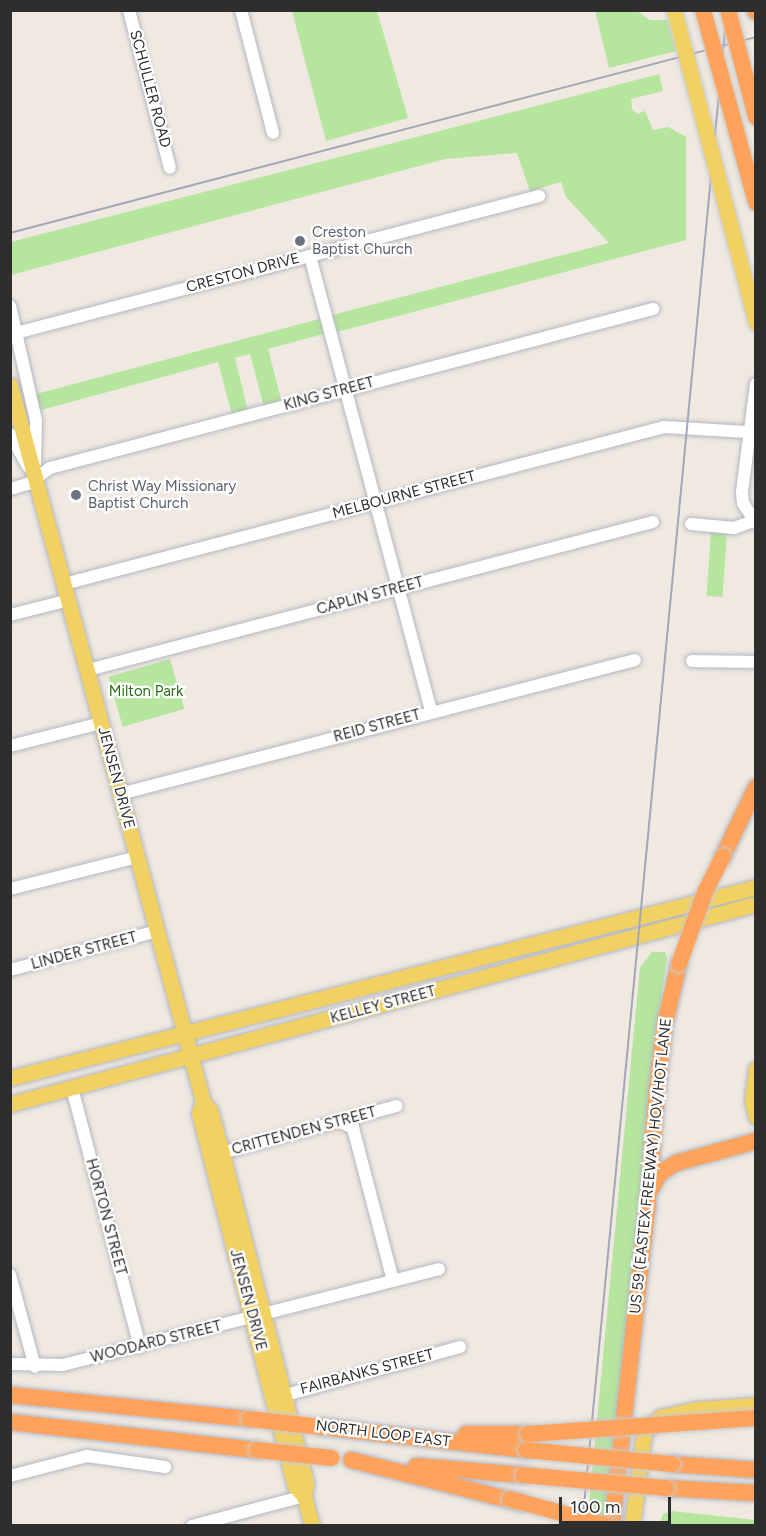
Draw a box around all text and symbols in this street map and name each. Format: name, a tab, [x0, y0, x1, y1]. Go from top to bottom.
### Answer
street label: SCHULLER ROAD	[126, 28, 174, 150]
place label: Creston Baptist Church	[312, 223, 412, 258]
marker: Creston Baptist Church	[293, 234, 307, 248]
street label: CRESTON DRIVE	[184, 249, 302, 297]
street label: KING STREET	[282, 373, 376, 415]
street label: MELBOURNE STREET	[331, 467, 477, 523]
place label: Christ Way Missionary Baptist Church	[88, 477, 236, 512]
marker: Christ Way Missionary Baptist Church	[69, 488, 83, 502]
street label: CAPLIN STREET	[315, 573, 425, 619]
park label: Milton Park	[109, 683, 183, 701]
street label: REID STREET	[332, 706, 422, 746]
street label: JENSEN DRIVE	[94, 725, 138, 831]
street label: LINDER STREET	[29, 928, 139, 974]
street label: KELLEY STREET	[328, 982, 438, 1028]
street label: US 59 (EASTEX FREEWAY) HOV/HOT LANE	[627, 1017, 675, 1315]
street label: CRITTENDEN STREET	[230, 1103, 378, 1159]
street label: HORTON STREET	[82, 1157, 130, 1277]
street label: JENSEN DRIVE	[226, 1247, 270, 1353]
street label: WOODARD STREET	[89, 1317, 223, 1367]
street label: FAIRBANKS STREET	[298, 1345, 436, 1399]
street label: NORTH LOOP EAST	[315, 1417, 451, 1451]
scale bar	[562, 1485, 674, 1523]
text: 100 m	[570, 1496, 620, 1518]

